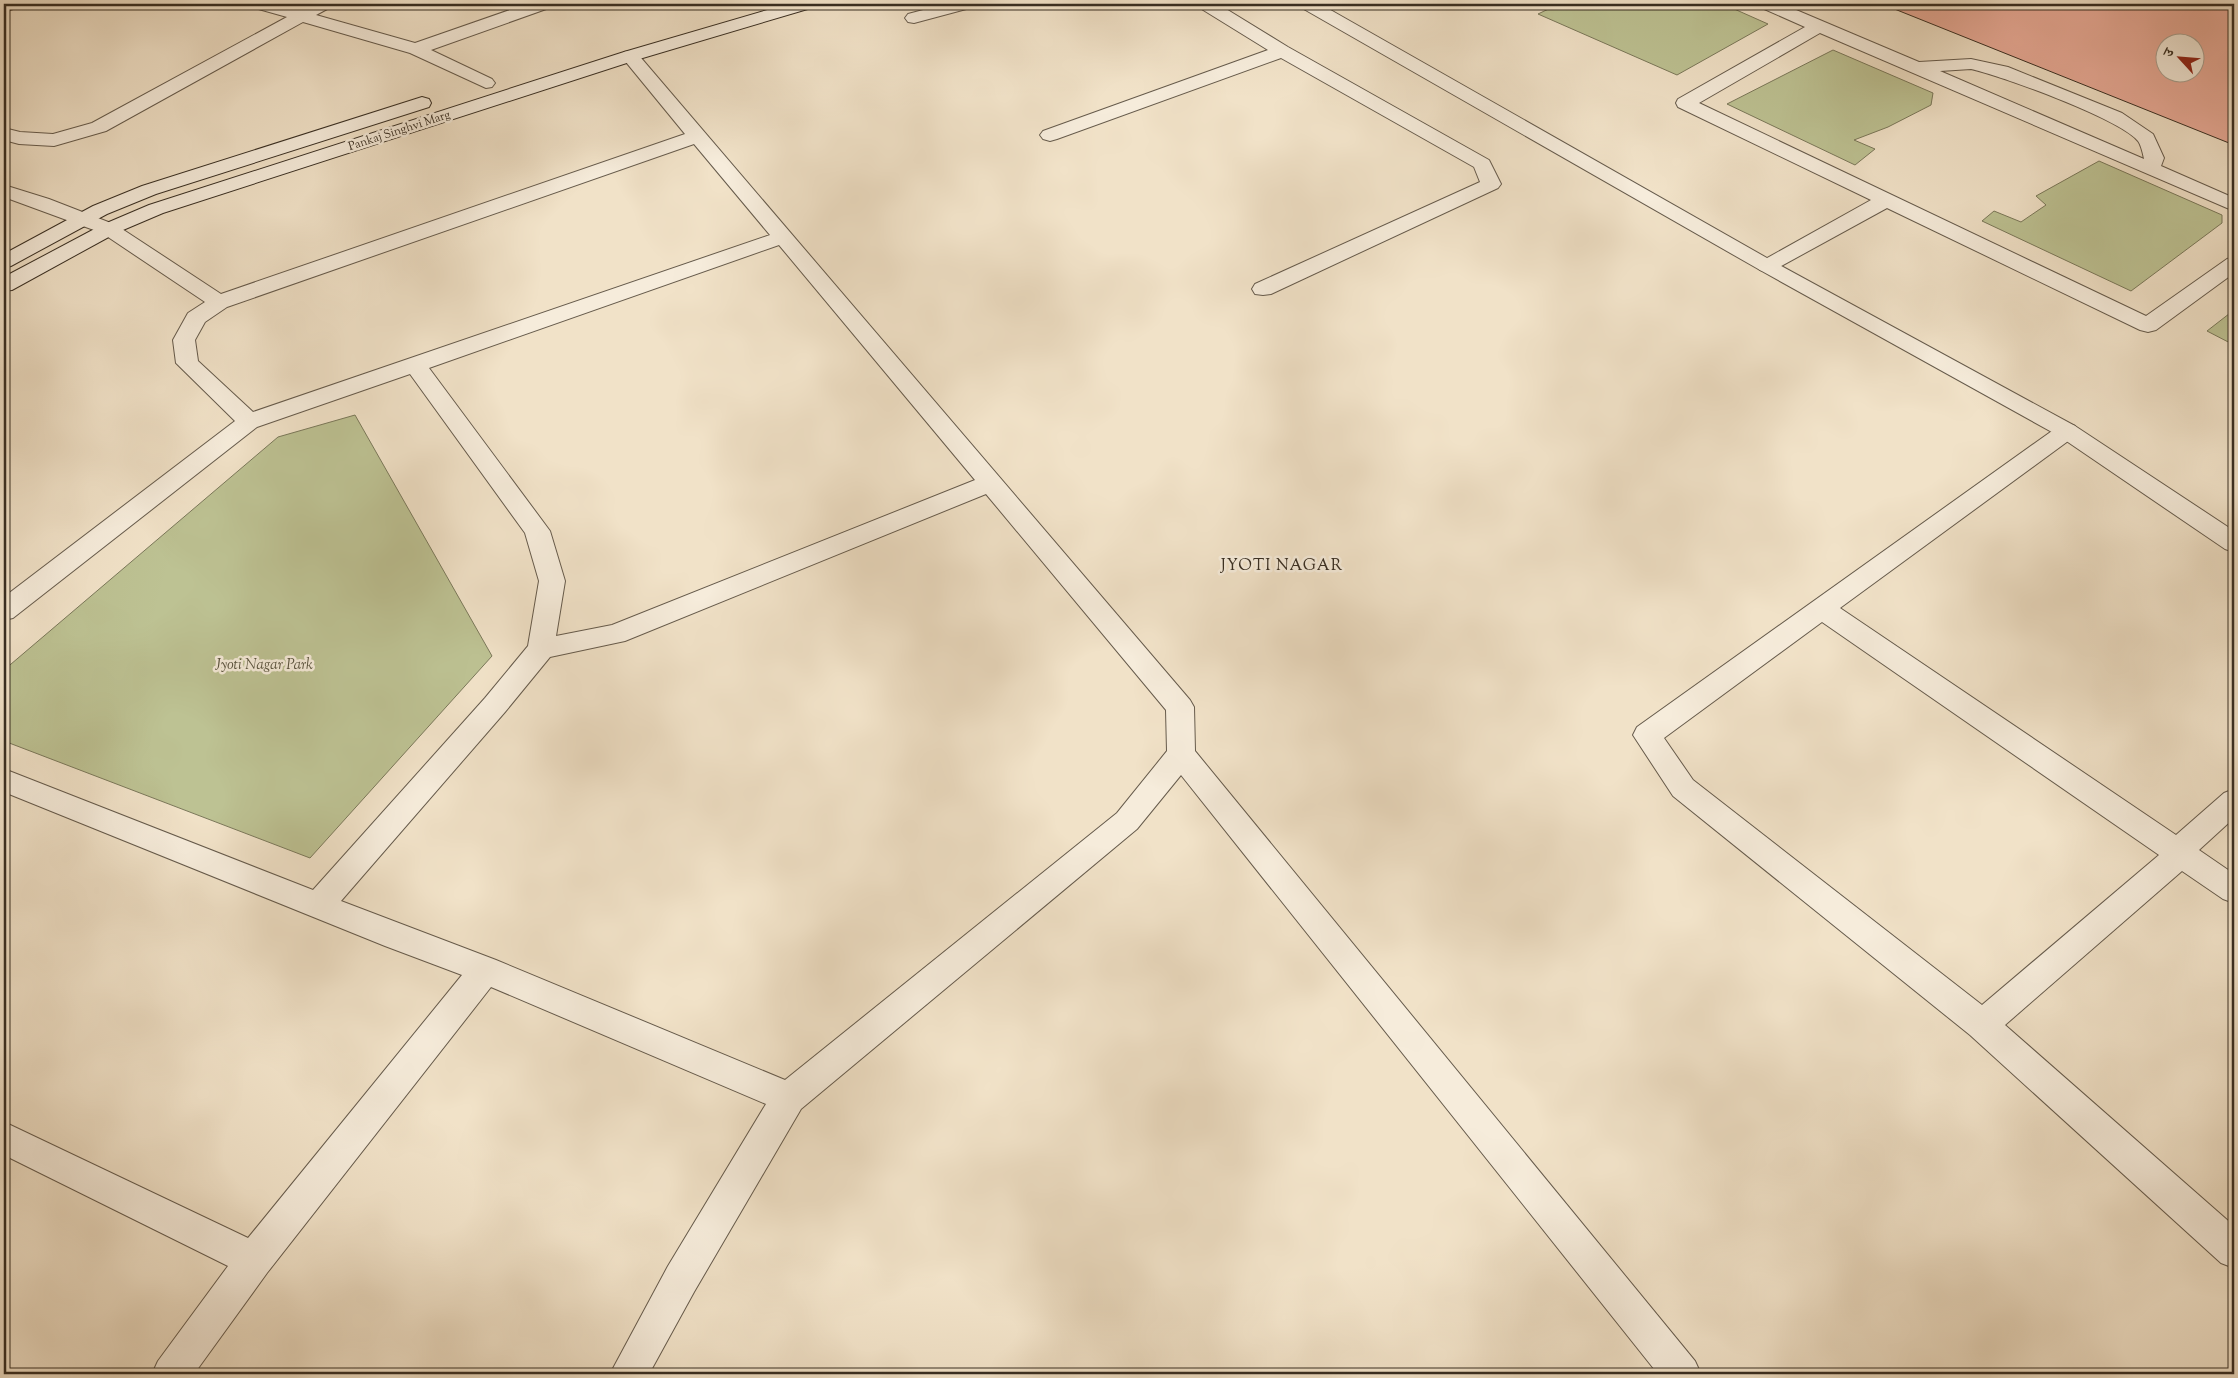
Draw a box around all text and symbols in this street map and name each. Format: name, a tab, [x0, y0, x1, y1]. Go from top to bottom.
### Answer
north arrow	[2156, 32, 2206, 82]
text: उ	[2159, 45, 2181, 62]
street label: Pankaj Singhvi Marg	[346, 106, 453, 156]
district label: JYOTI NAGAR	[1220, 555, 1343, 578]
park label: Jyoti Nagar Park	[214, 655, 313, 676]

